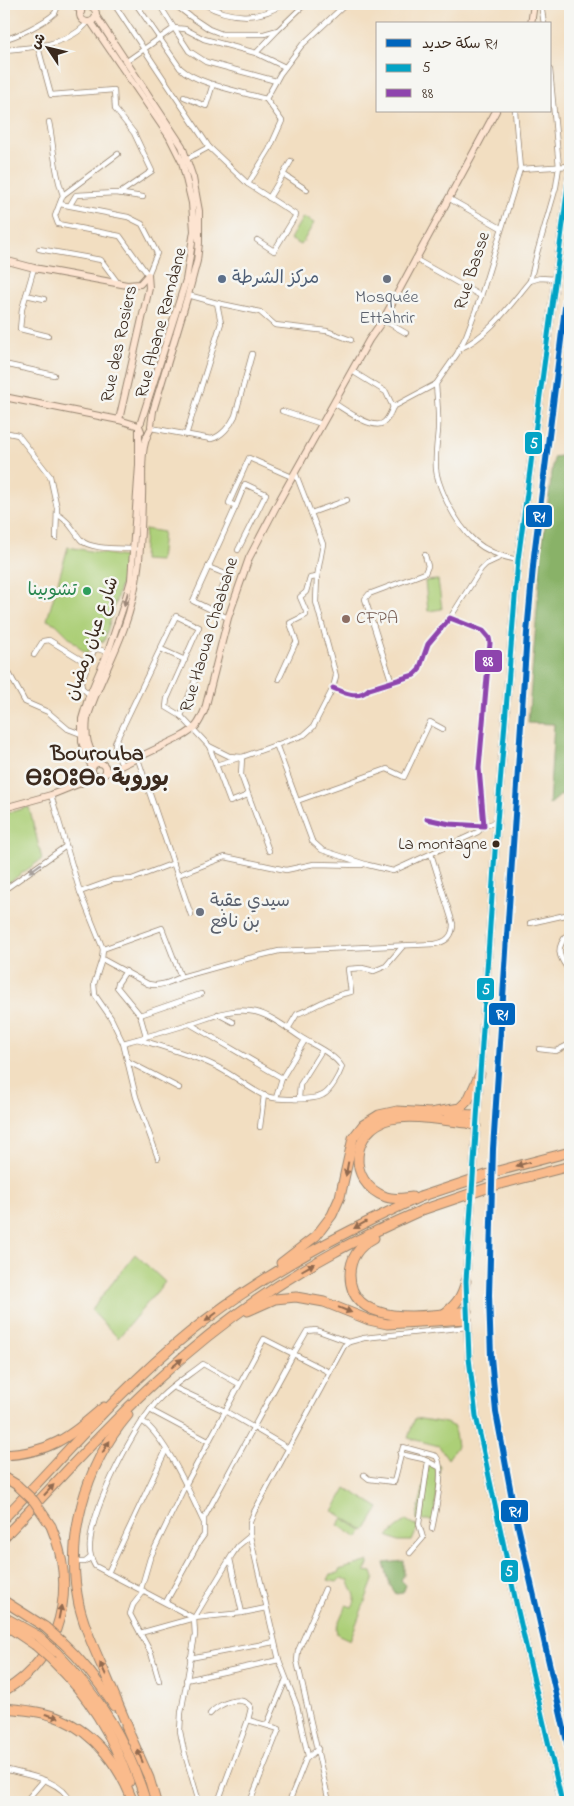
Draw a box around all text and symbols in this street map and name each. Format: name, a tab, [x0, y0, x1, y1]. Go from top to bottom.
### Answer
north arrow	[22, 22, 72, 72]
legend	[376, 22, 552, 112]
text: ش	[26, 29, 52, 54]
text: سكة حديد R1	[422, 33, 498, 55]
text: 5	[422, 57, 431, 79]
text: 88	[422, 83, 434, 105]
street label: Rue Basse	[448, 228, 498, 314]
street label: Rue Abane Ramdane	[129, 244, 195, 401]
place label: مركز الشرطة	[232, 266, 319, 292]
marker: مركز الشرطة	[216, 273, 228, 285]
marker: Mosquée Ettahrir	[381, 273, 393, 285]
street label: Rue des Rosiers	[95, 283, 145, 405]
place label: Mosquée Ettahrir	[355, 285, 420, 332]
line badge: 5	[524, 431, 543, 455]
text: 5	[530, 434, 538, 455]
line badge: R1	[525, 504, 553, 528]
text: R1	[532, 507, 546, 528]
street label: Rue Haoua Chaabane	[174, 553, 246, 716]
street label: شارع عبان رمضان	[60, 573, 126, 705]
place label: تشوبينا	[27, 578, 78, 604]
marker: تشوبينا	[81, 585, 93, 597]
one-way arrow	[121, 591, 129, 606]
place label: CFPA	[356, 606, 398, 632]
marker: CFPA	[340, 613, 352, 625]
line badge: 88	[474, 649, 503, 673]
text: 88	[482, 652, 494, 673]
district label: Bourouba ⴱⵓⵔⵓⴱⴰ بوروبة	[25, 739, 169, 796]
place label: La montagne	[398, 832, 487, 859]
marker: La montagne	[491, 839, 501, 849]
one-way arrow	[28, 863, 42, 873]
place label: سيدي عقبة بن نافع	[210, 889, 290, 936]
marker: سيدي عقبة بن نافع	[194, 906, 206, 918]
line badge: 5	[476, 977, 495, 1001]
text: 5	[482, 980, 490, 1001]
line badge: R1	[488, 1002, 516, 1026]
text: R1	[495, 1005, 509, 1026]
one-way arrow	[515, 1160, 530, 1168]
one-way arrow	[342, 1162, 350, 1178]
one-way arrow	[353, 1220, 367, 1229]
one-way arrow	[301, 1263, 315, 1271]
one-way arrow	[337, 1307, 352, 1315]
one-way arrow	[205, 1311, 218, 1322]
one-way arrow	[170, 1357, 183, 1368]
one-way arrow	[102, 1440, 111, 1454]
one-way arrow	[43, 1484, 55, 1496]
line badge: R1	[500, 1499, 529, 1523]
text: R1	[508, 1502, 522, 1523]
line badge: 5	[500, 1559, 519, 1583]
text: 5	[505, 1562, 513, 1583]
one-way arrow	[57, 1603, 65, 1619]
one-way arrow	[98, 1662, 106, 1676]
one-way arrow	[44, 1712, 59, 1720]
one-way arrow	[135, 1749, 143, 1763]

